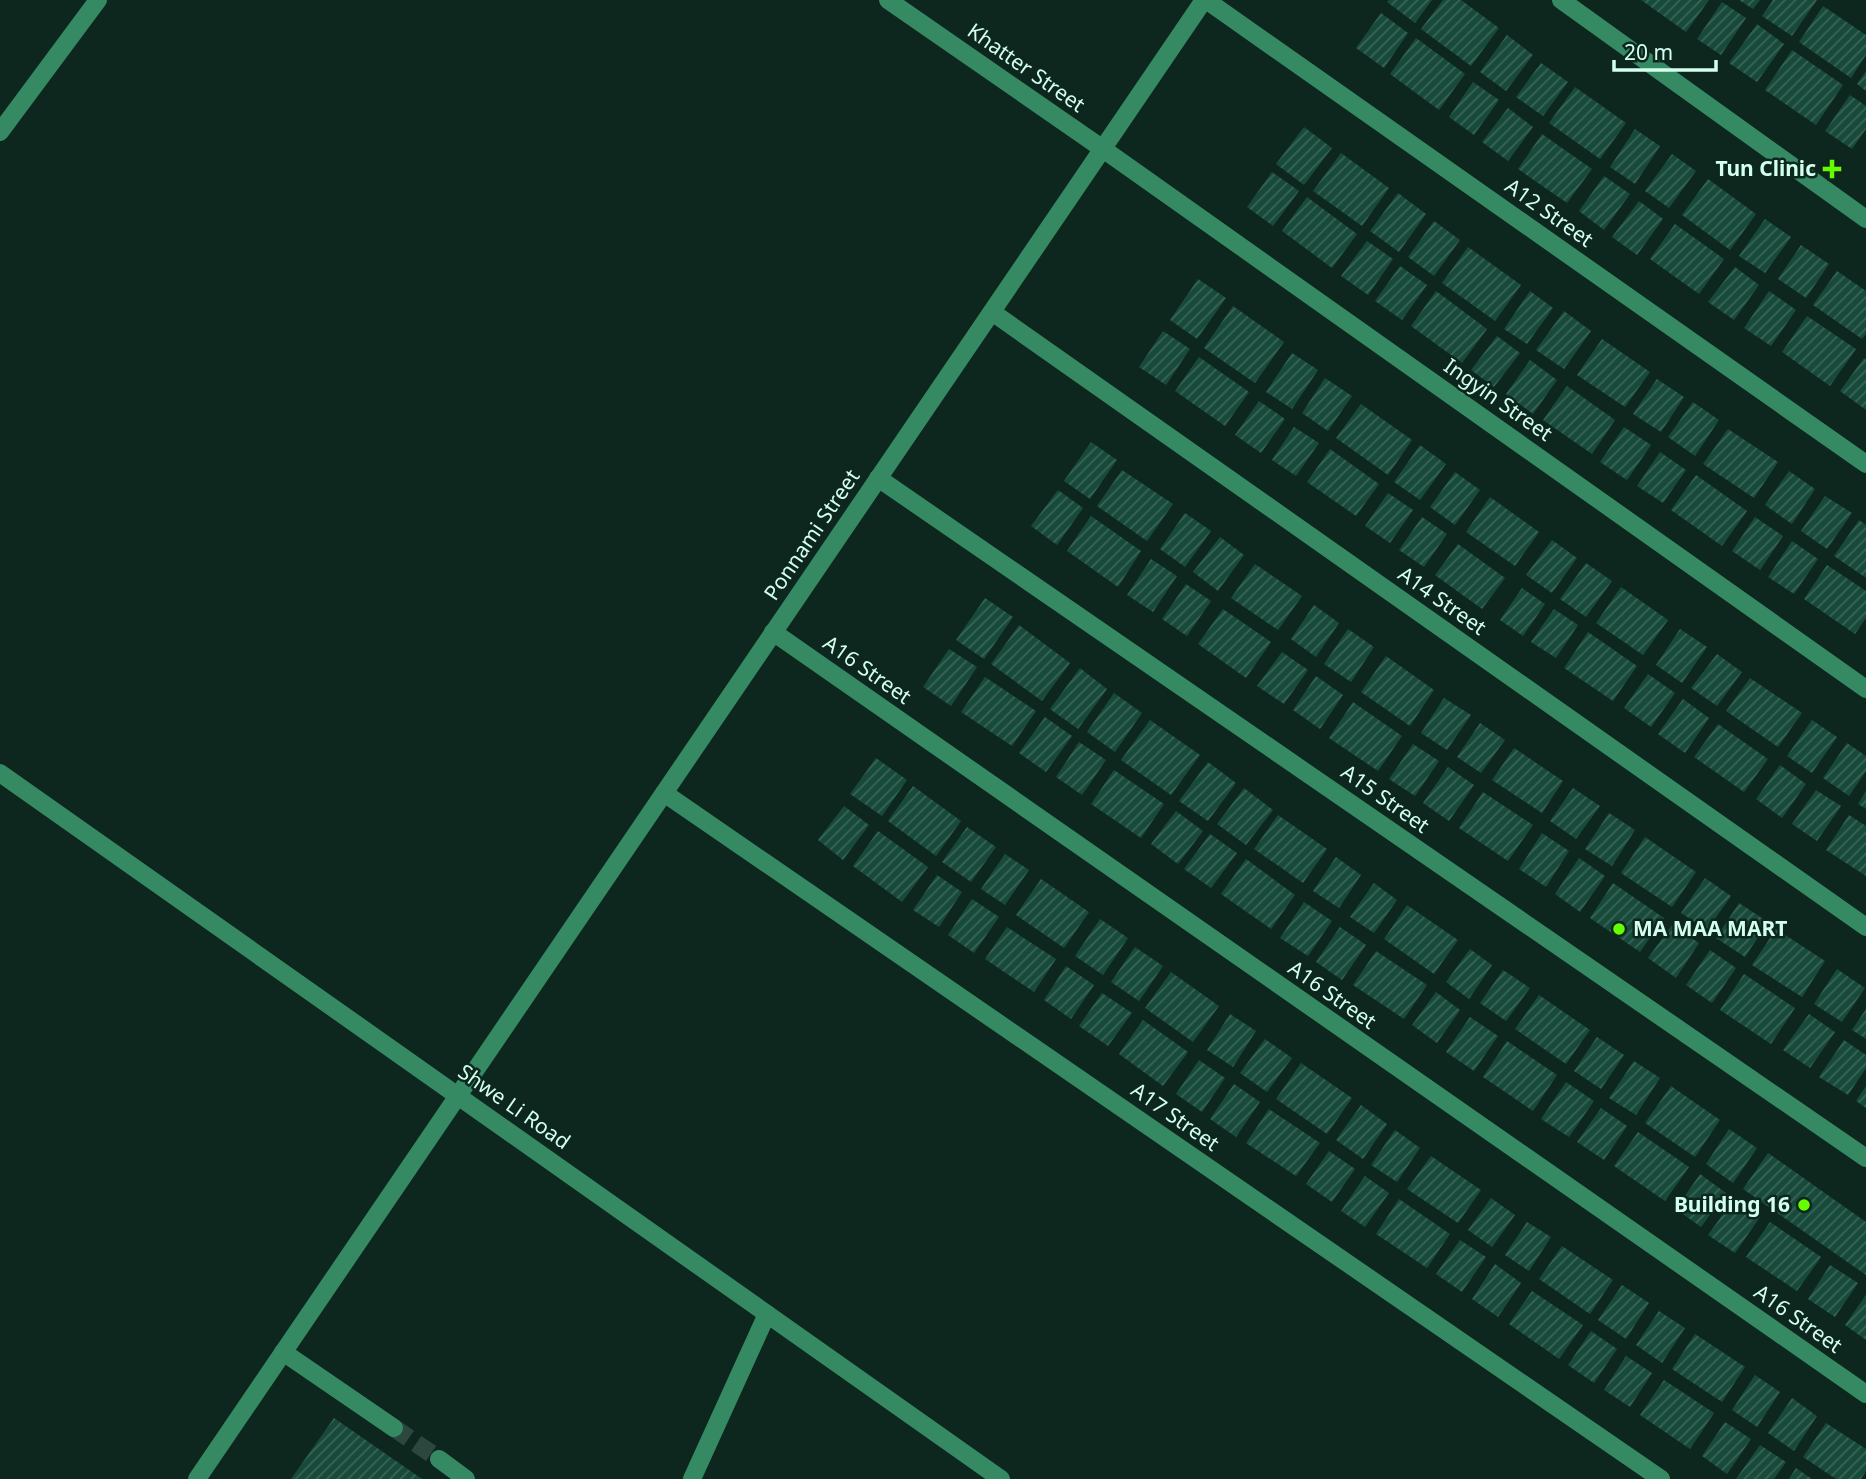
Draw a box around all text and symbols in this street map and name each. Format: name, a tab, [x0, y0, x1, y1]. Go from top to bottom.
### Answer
street label: Khatter Street	[962, 16, 1091, 118]
scale bar	[1614, 28, 1716, 72]
text: 20 m	[1624, 38, 1673, 66]
place label: Tun Clinic	[1715, 154, 1816, 182]
marker: Tun Clinic	[1822, 159, 1842, 179]
street label: A12 Street	[1500, 172, 1600, 253]
street label: Ingyin Street	[1439, 352, 1559, 447]
street label: Ponnami Street	[757, 463, 866, 605]
street label: A14 Street	[1393, 560, 1493, 641]
street label: A16 Street	[818, 629, 918, 710]
street label: A15 Street	[1336, 758, 1436, 839]
place label: MA MAA MART	[1633, 914, 1787, 942]
marker: MA MAA MART	[1611, 921, 1627, 937]
street label: A16 Street	[1283, 954, 1383, 1035]
street label: Shwe Li Road	[453, 1057, 576, 1155]
street label: A17 Street	[1126, 1076, 1226, 1157]
place label: Building 16	[1674, 1190, 1790, 1218]
marker: Building 16	[1796, 1197, 1812, 1213]
street label: A16 Street	[1749, 1278, 1849, 1359]

